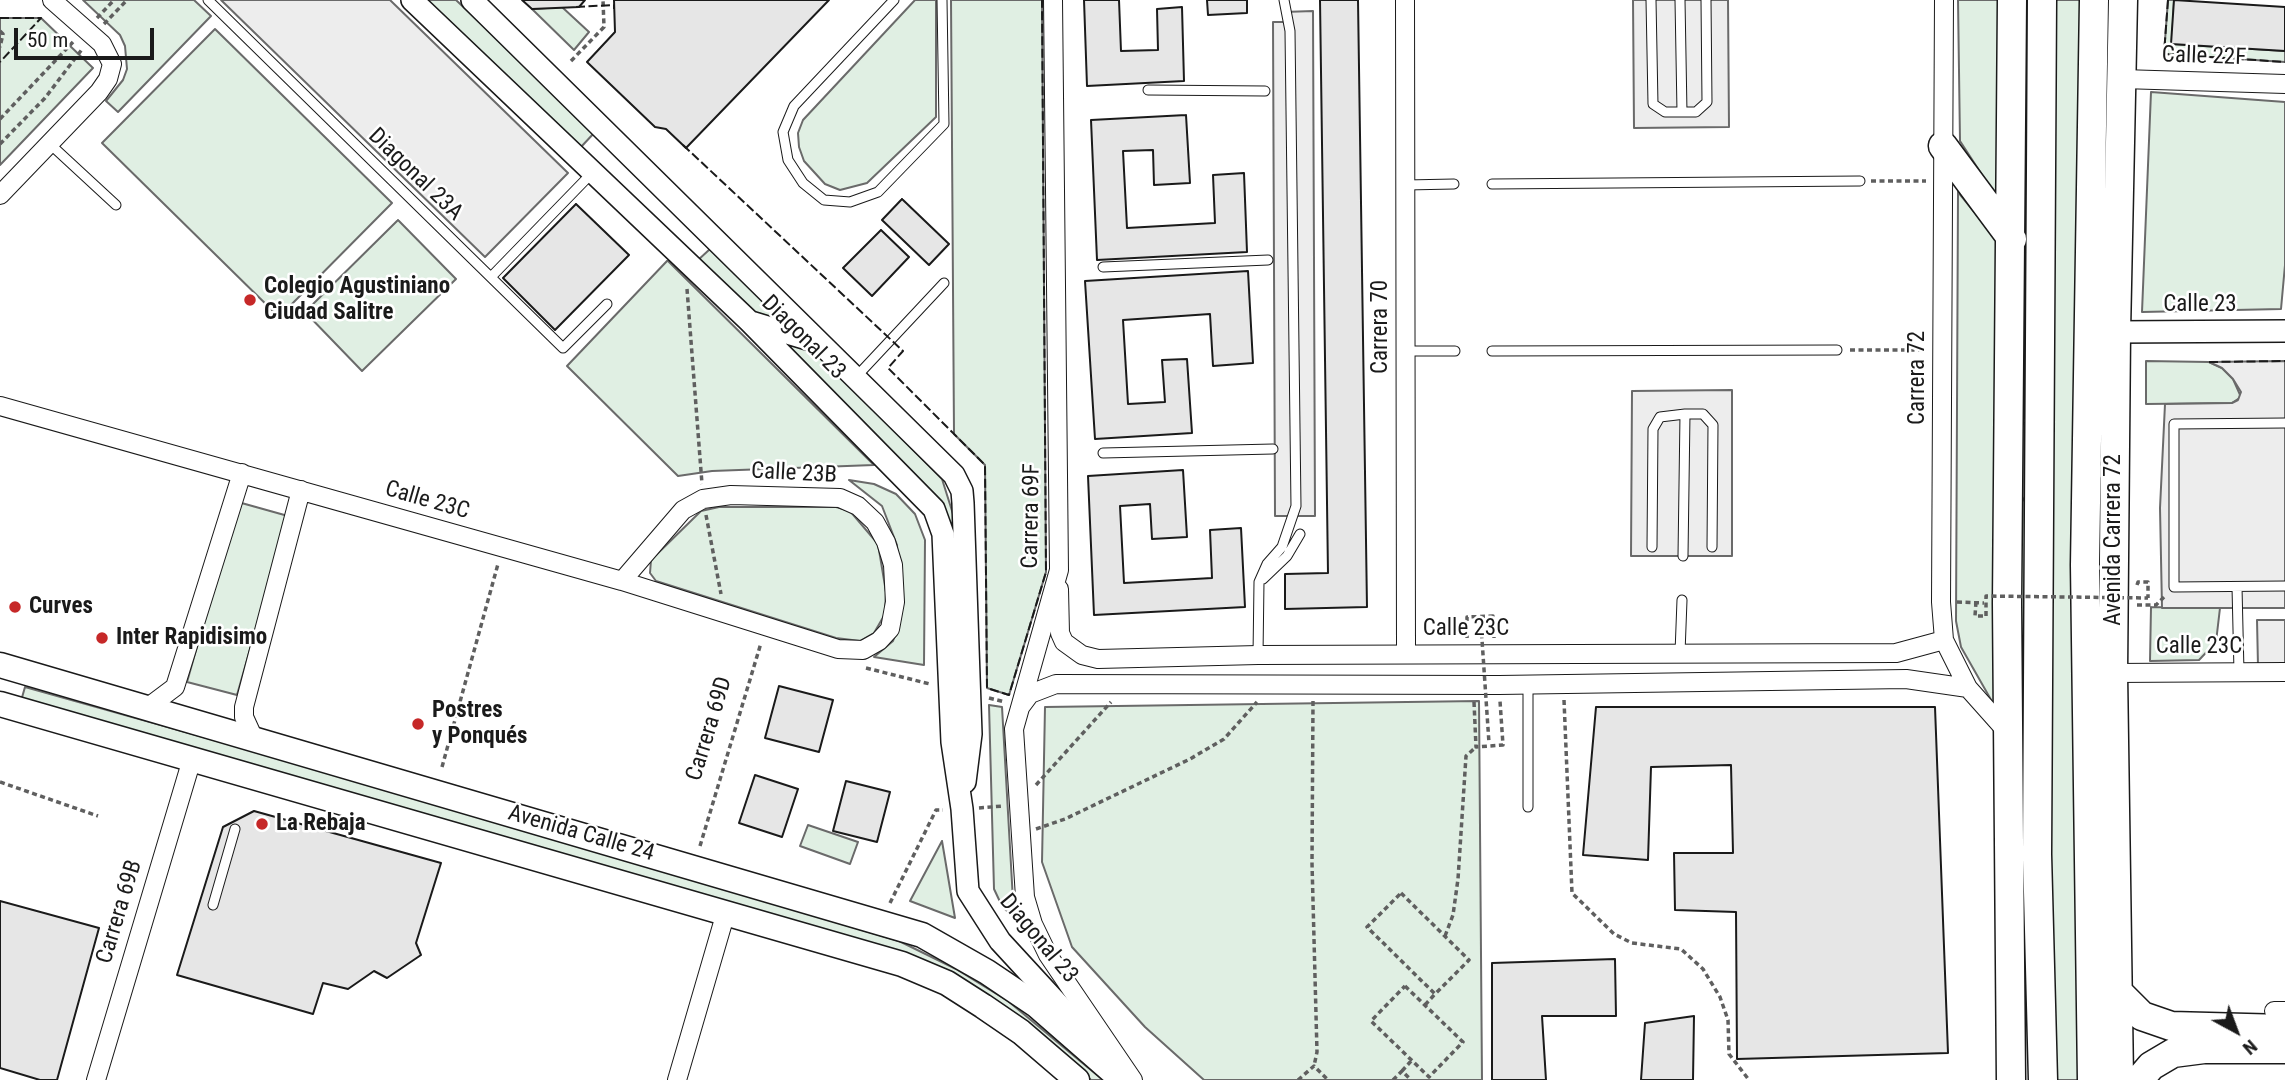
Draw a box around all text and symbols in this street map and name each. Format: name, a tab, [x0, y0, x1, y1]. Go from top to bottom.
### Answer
scale bar	[18, 14, 158, 58]
text: 50 m	[27, 28, 68, 52]
street label: Calle 22F	[2161, 42, 2247, 72]
street label: Diagonal 23A	[362, 123, 468, 227]
place label: Colegio Agustiniano Ciudad Salitre	[264, 273, 450, 327]
street label: Carrera 70	[1367, 280, 1395, 374]
street label: Diagonal 23	[755, 290, 851, 386]
street label: Calle 23	[2163, 291, 2237, 319]
marker: Colegio Agustiniano Ciudad Salitre	[242, 292, 258, 308]
street label: Carrera 72	[1904, 331, 1932, 425]
street label: Avenida Carrera 72	[2100, 454, 2128, 626]
street label: Calle 23B	[750, 458, 838, 490]
street label: Carrera 69F	[1017, 463, 1047, 569]
street label: Calle 23C	[382, 476, 472, 526]
place label: Curves	[29, 593, 93, 621]
marker: Curves	[7, 599, 23, 615]
street label: Calle 23C	[1423, 615, 1509, 643]
place label: Inter Rapidisimo	[116, 624, 267, 652]
marker: Inter Rapidisimo	[94, 630, 110, 646]
street label: Calle 23C	[2156, 633, 2242, 661]
street label: Carrera 69D	[681, 674, 739, 784]
place label: Postres y Ponqués	[432, 697, 527, 751]
marker: Postres y Ponqués	[410, 716, 426, 732]
street label: Avenida Calle 24	[505, 800, 657, 868]
place label: La Rebaja	[276, 810, 366, 838]
marker: La Rebaja	[254, 816, 270, 832]
street label: Carrera 69B	[91, 857, 149, 967]
street label: Diagonal 23	[993, 889, 1083, 989]
north arrow	[2201, 996, 2271, 1066]
text: N	[2238, 1035, 2262, 1060]

